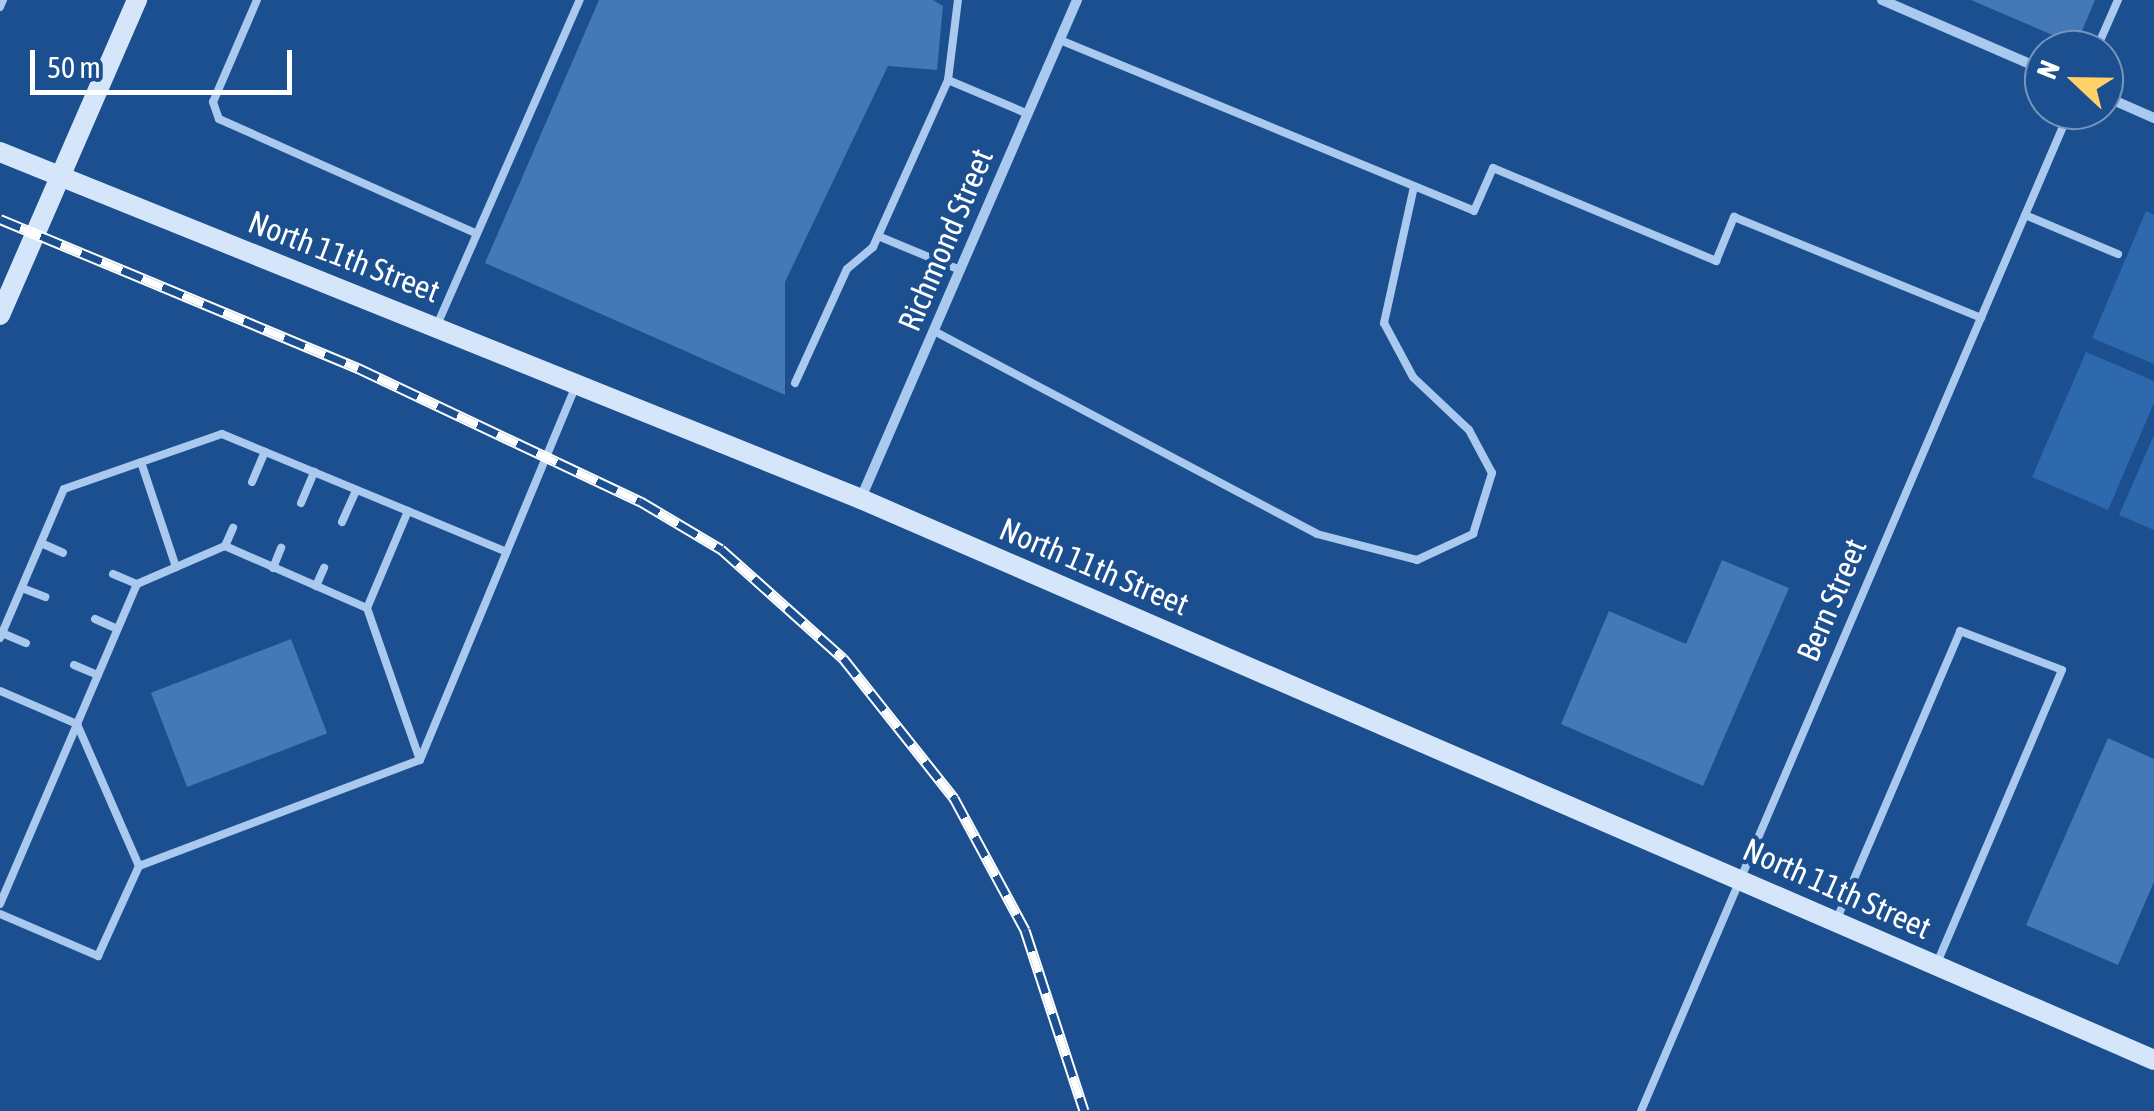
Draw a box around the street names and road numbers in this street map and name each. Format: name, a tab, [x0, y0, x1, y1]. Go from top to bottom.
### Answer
street label: Richmond Street	[890, 143, 1002, 337]
street label: North 11th Street	[243, 203, 445, 311]
street label: North 11th Street	[994, 510, 1194, 624]
street label: Bern Street	[1789, 533, 1875, 667]
street label: North 11th Street	[1737, 830, 1937, 948]

